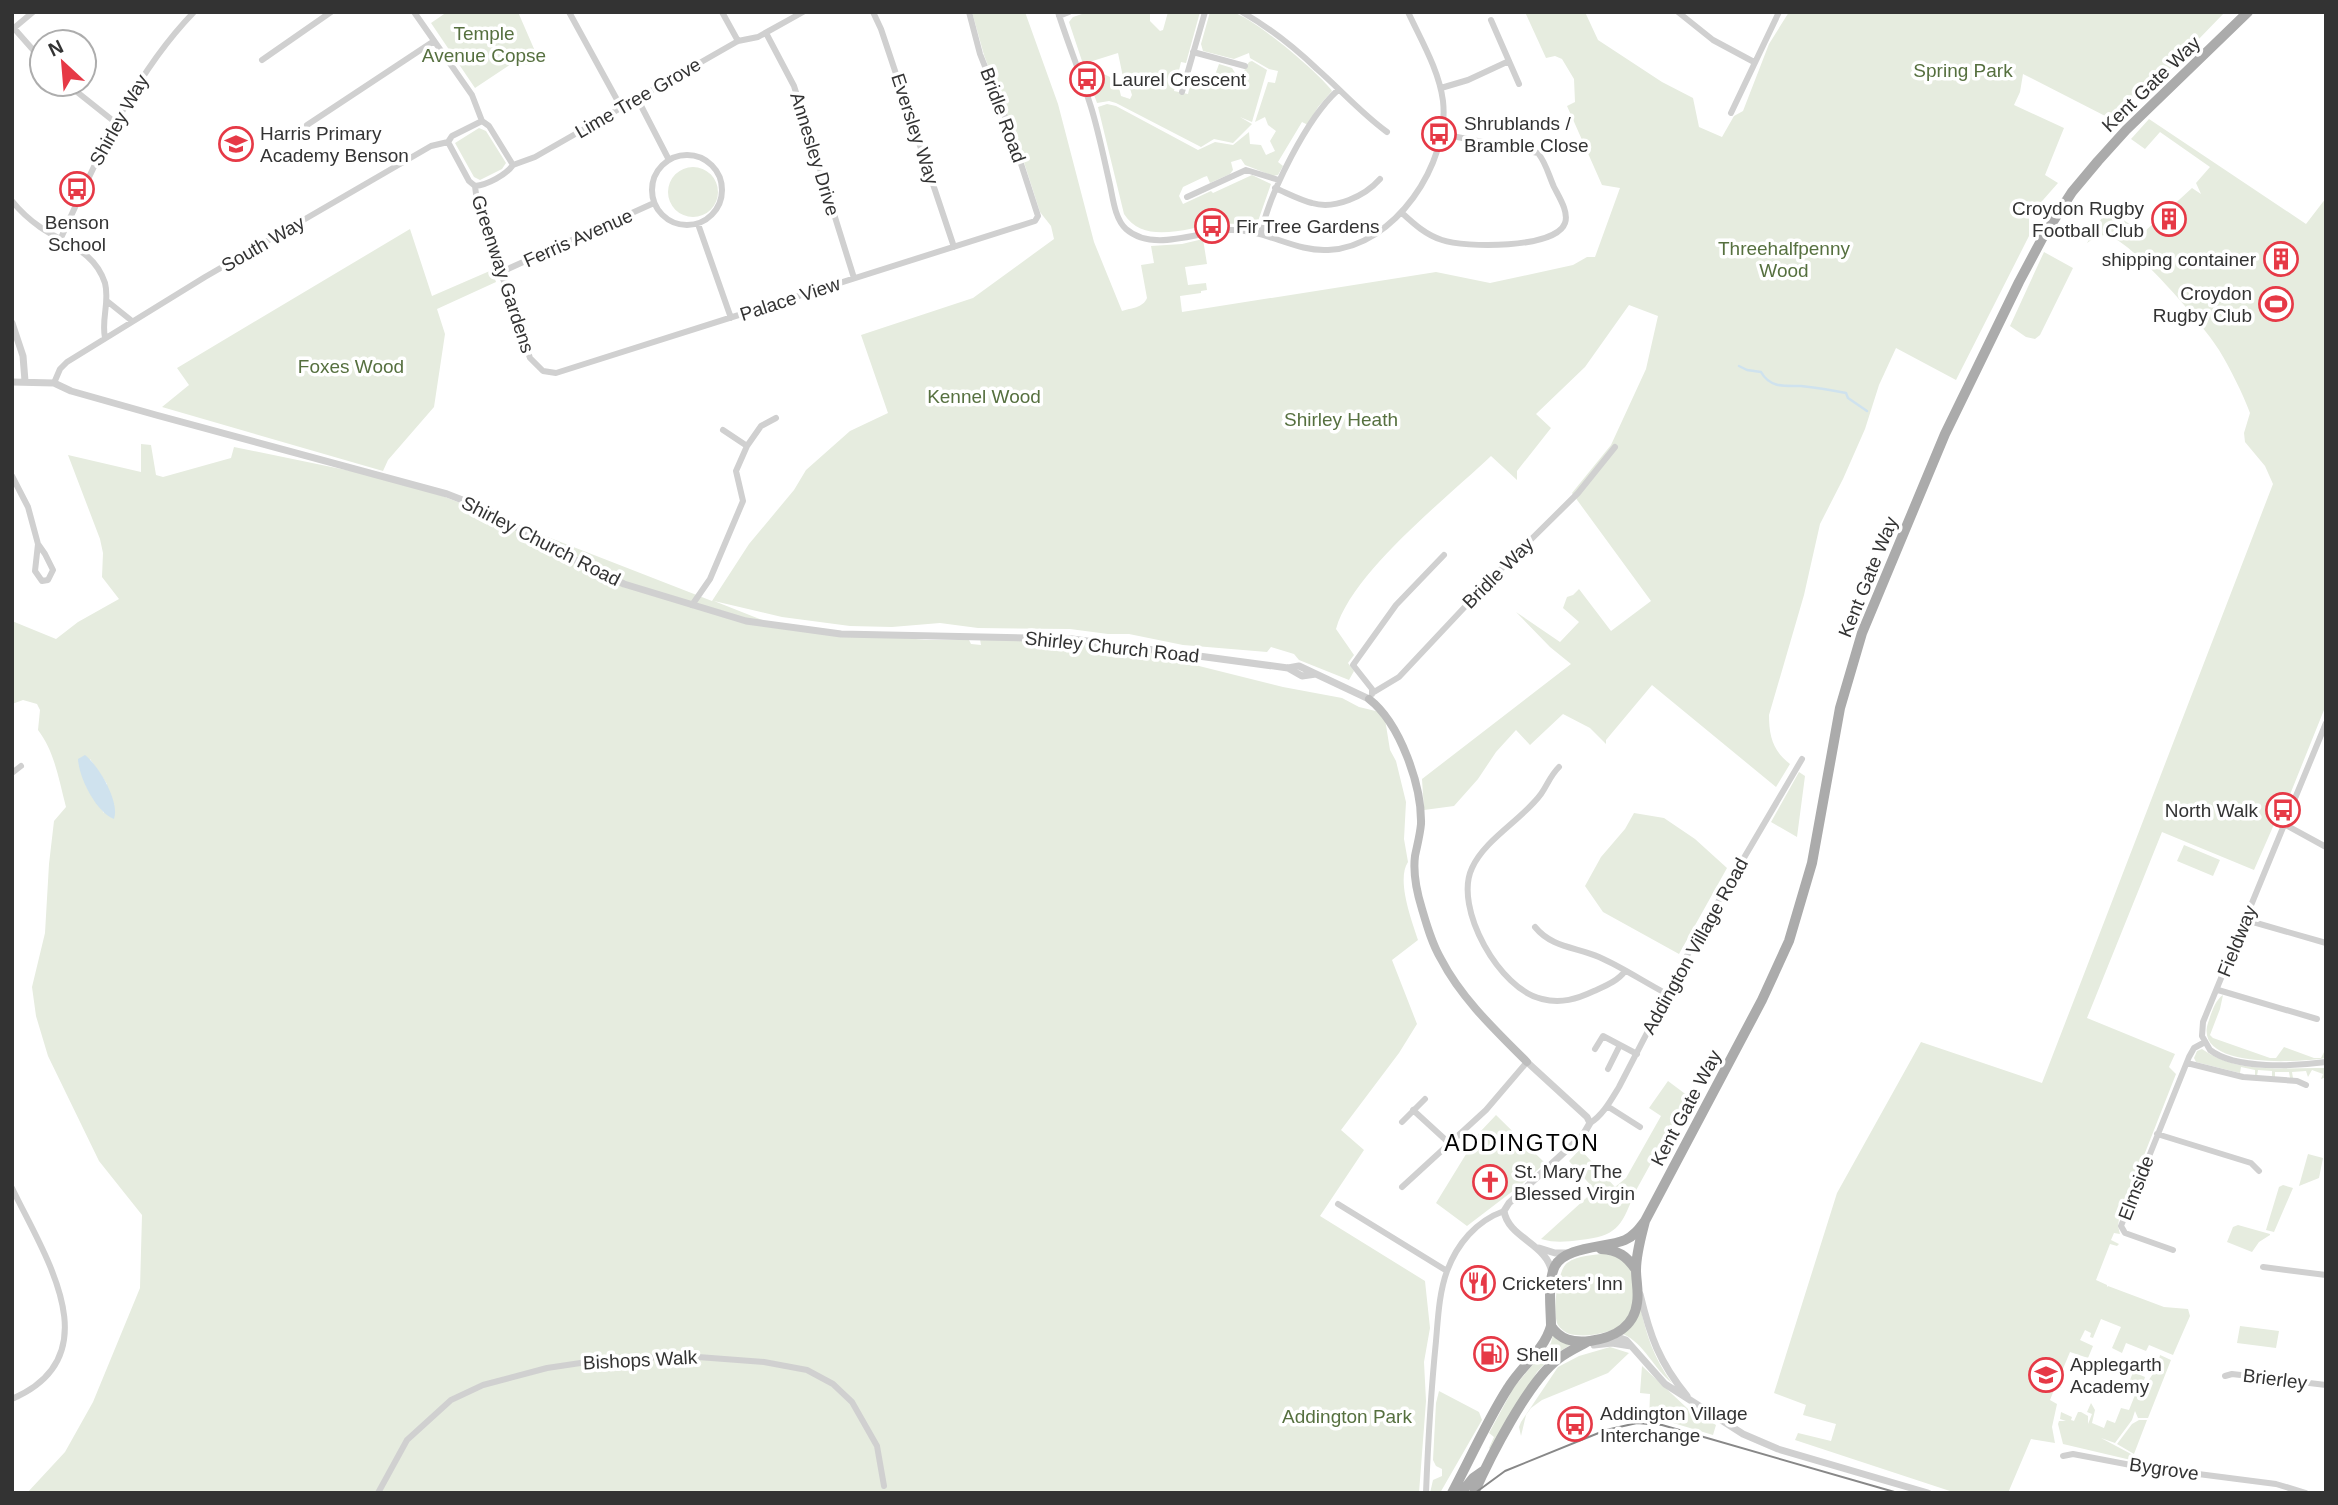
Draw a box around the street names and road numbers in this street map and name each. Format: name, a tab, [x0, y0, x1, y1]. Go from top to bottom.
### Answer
street label: Kent Gate Way	[2098, 32, 2205, 136]
street label: Lime Tree Grove	[571, 54, 705, 142]
street label: Bridle Road	[976, 65, 1030, 165]
street label: Shirley Way	[85, 70, 153, 169]
street label: Eversley Way	[887, 71, 943, 188]
street label: Annesley Drive	[786, 90, 844, 218]
street label: Greenway Gardens	[468, 192, 538, 356]
street label: Ferris Avenue	[520, 205, 636, 271]
street label: South Way	[218, 212, 309, 276]
street label: Palace View	[737, 273, 843, 325]
street label: Shirley Church Road	[458, 492, 624, 590]
street label: Kent Gate Way	[1834, 513, 1902, 640]
street label: Bridle Way	[1458, 533, 1538, 613]
street label: Shirley Church Road	[1024, 627, 1200, 667]
street label: Addington Village Road	[1638, 854, 1752, 1038]
street label: Fieldway	[2213, 902, 2261, 980]
street label: Kent Gate Way	[1647, 1046, 1726, 1170]
street label: Elmside	[2114, 1153, 2158, 1223]
street label: Bishops Walk	[582, 1346, 698, 1373]
street label: Brierley	[2242, 1365, 2309, 1393]
street label: Bygrove	[2128, 1454, 2200, 1484]

